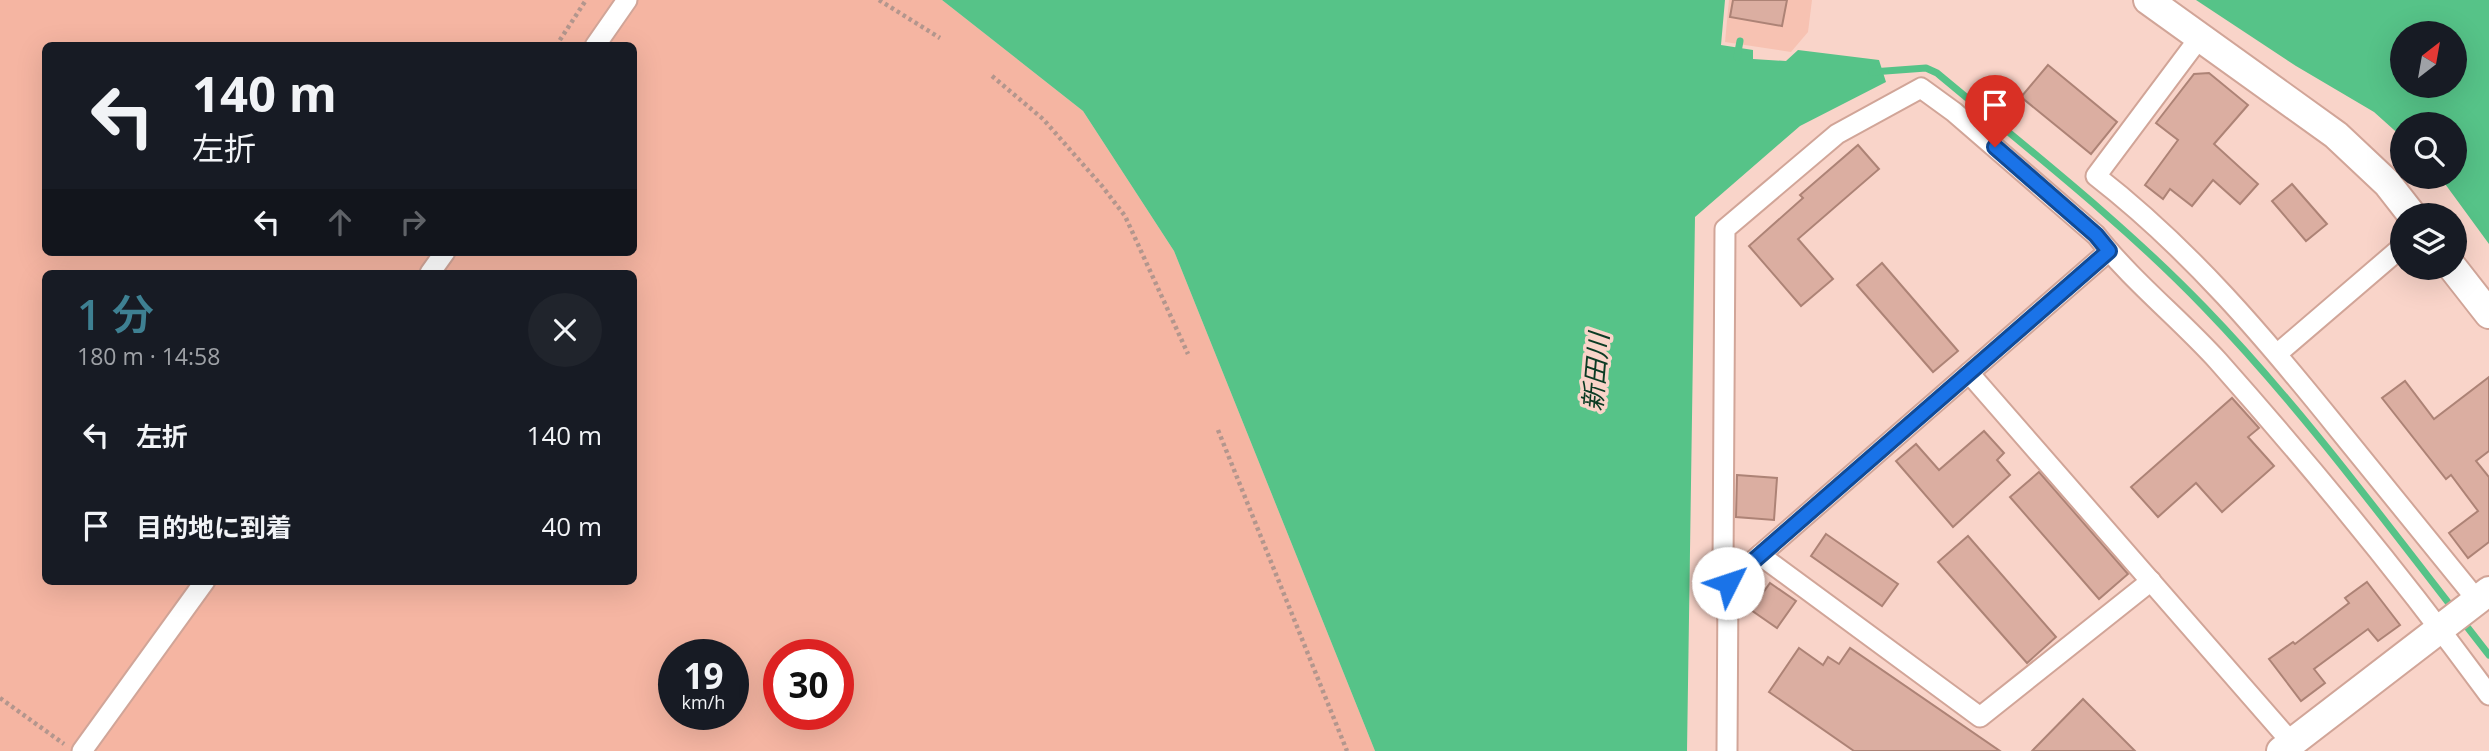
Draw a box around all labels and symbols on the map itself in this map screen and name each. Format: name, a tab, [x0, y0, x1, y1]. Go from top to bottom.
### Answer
north arrow	[2390, 21, 2468, 98]
pin	[1965, 75, 2025, 147]
water label: 新田川	[1574, 329, 1617, 412]
position arrow	[1691, 546, 1765, 620]
speed limit sign: 30	[763, 639, 854, 730]

